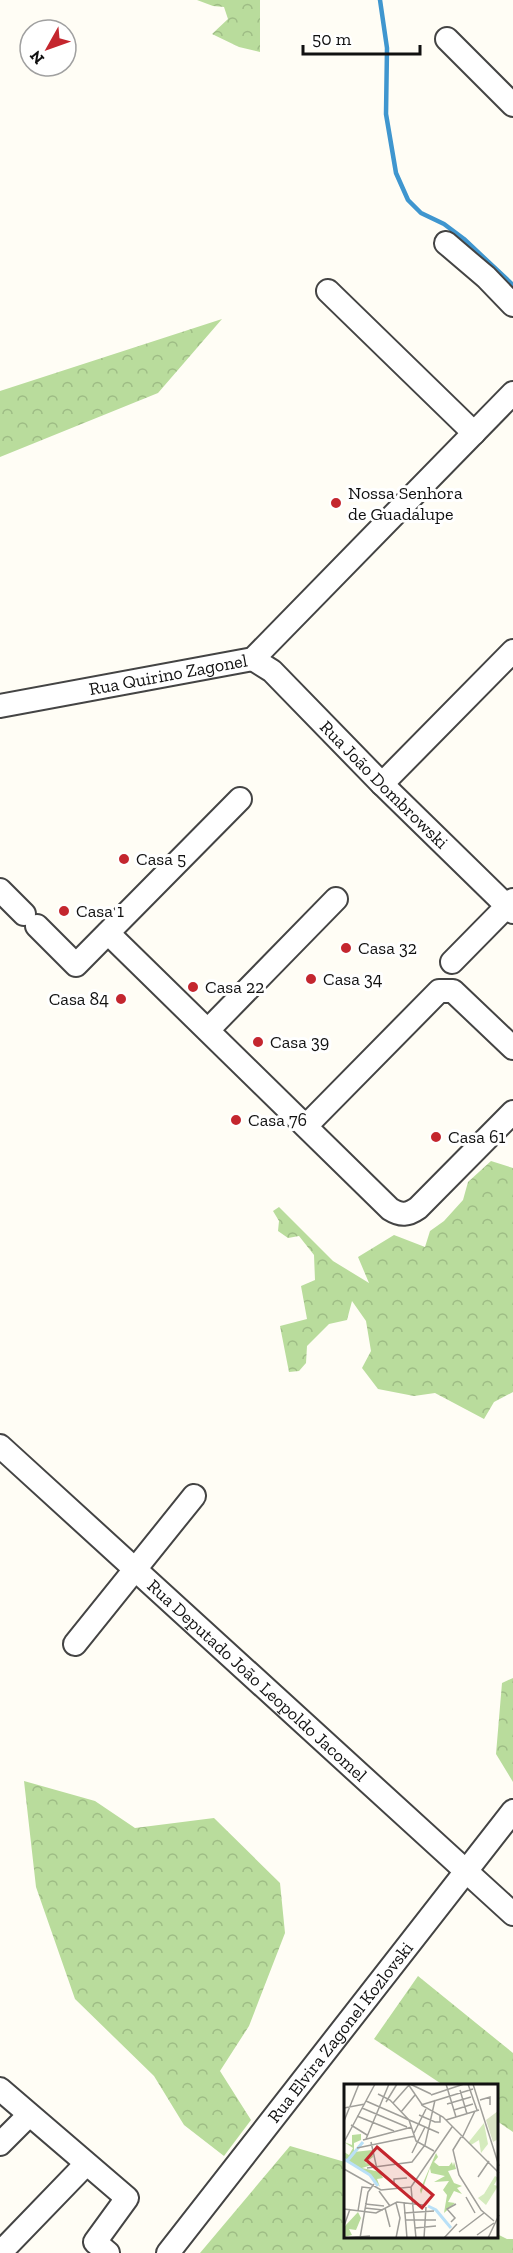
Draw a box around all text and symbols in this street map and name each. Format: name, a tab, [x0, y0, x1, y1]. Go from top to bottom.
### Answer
north arrow	[18, 18, 78, 78]
scale bar	[303, 18, 420, 56]
text: 50 m	[312, 28, 352, 50]
text: N	[26, 47, 48, 68]
place label: Nossa Senhora de Guadalupe	[348, 482, 463, 525]
marker: Nossa Senhora de Guadalupe	[329, 496, 343, 510]
street label: Rua Quirino Zagonel	[87, 649, 249, 700]
street label: Rua João Dombrowski	[315, 716, 453, 853]
place label: Casa 5	[136, 848, 186, 870]
marker: Casa 5	[117, 852, 131, 866]
place label: Casa 1	[76, 900, 124, 922]
marker: Casa 1	[57, 904, 71, 918]
place label: Casa 32	[358, 937, 417, 959]
marker: Casa 32	[339, 941, 353, 955]
place label: Casa 34	[323, 968, 383, 990]
marker: Casa 34	[304, 972, 318, 986]
place label: Casa 22	[205, 976, 265, 998]
marker: Casa 22	[186, 980, 200, 994]
place label: Casa 84	[49, 988, 109, 1010]
marker: Casa 84	[114, 992, 128, 1006]
place label: Casa 39	[270, 1031, 329, 1053]
marker: Casa 39	[251, 1035, 265, 1049]
place label: Casa 76	[248, 1109, 307, 1131]
marker: Casa 76	[229, 1113, 243, 1127]
place label: Casa 61	[448, 1126, 506, 1148]
marker: Casa 61	[429, 1130, 443, 1144]
street label: Rua Deputado João Leopoldo Jacomel	[143, 1575, 372, 1786]
street label: Rua Elvira Zagonel Kozlovski	[263, 1937, 418, 2127]
inset map	[344, 2084, 498, 2238]

